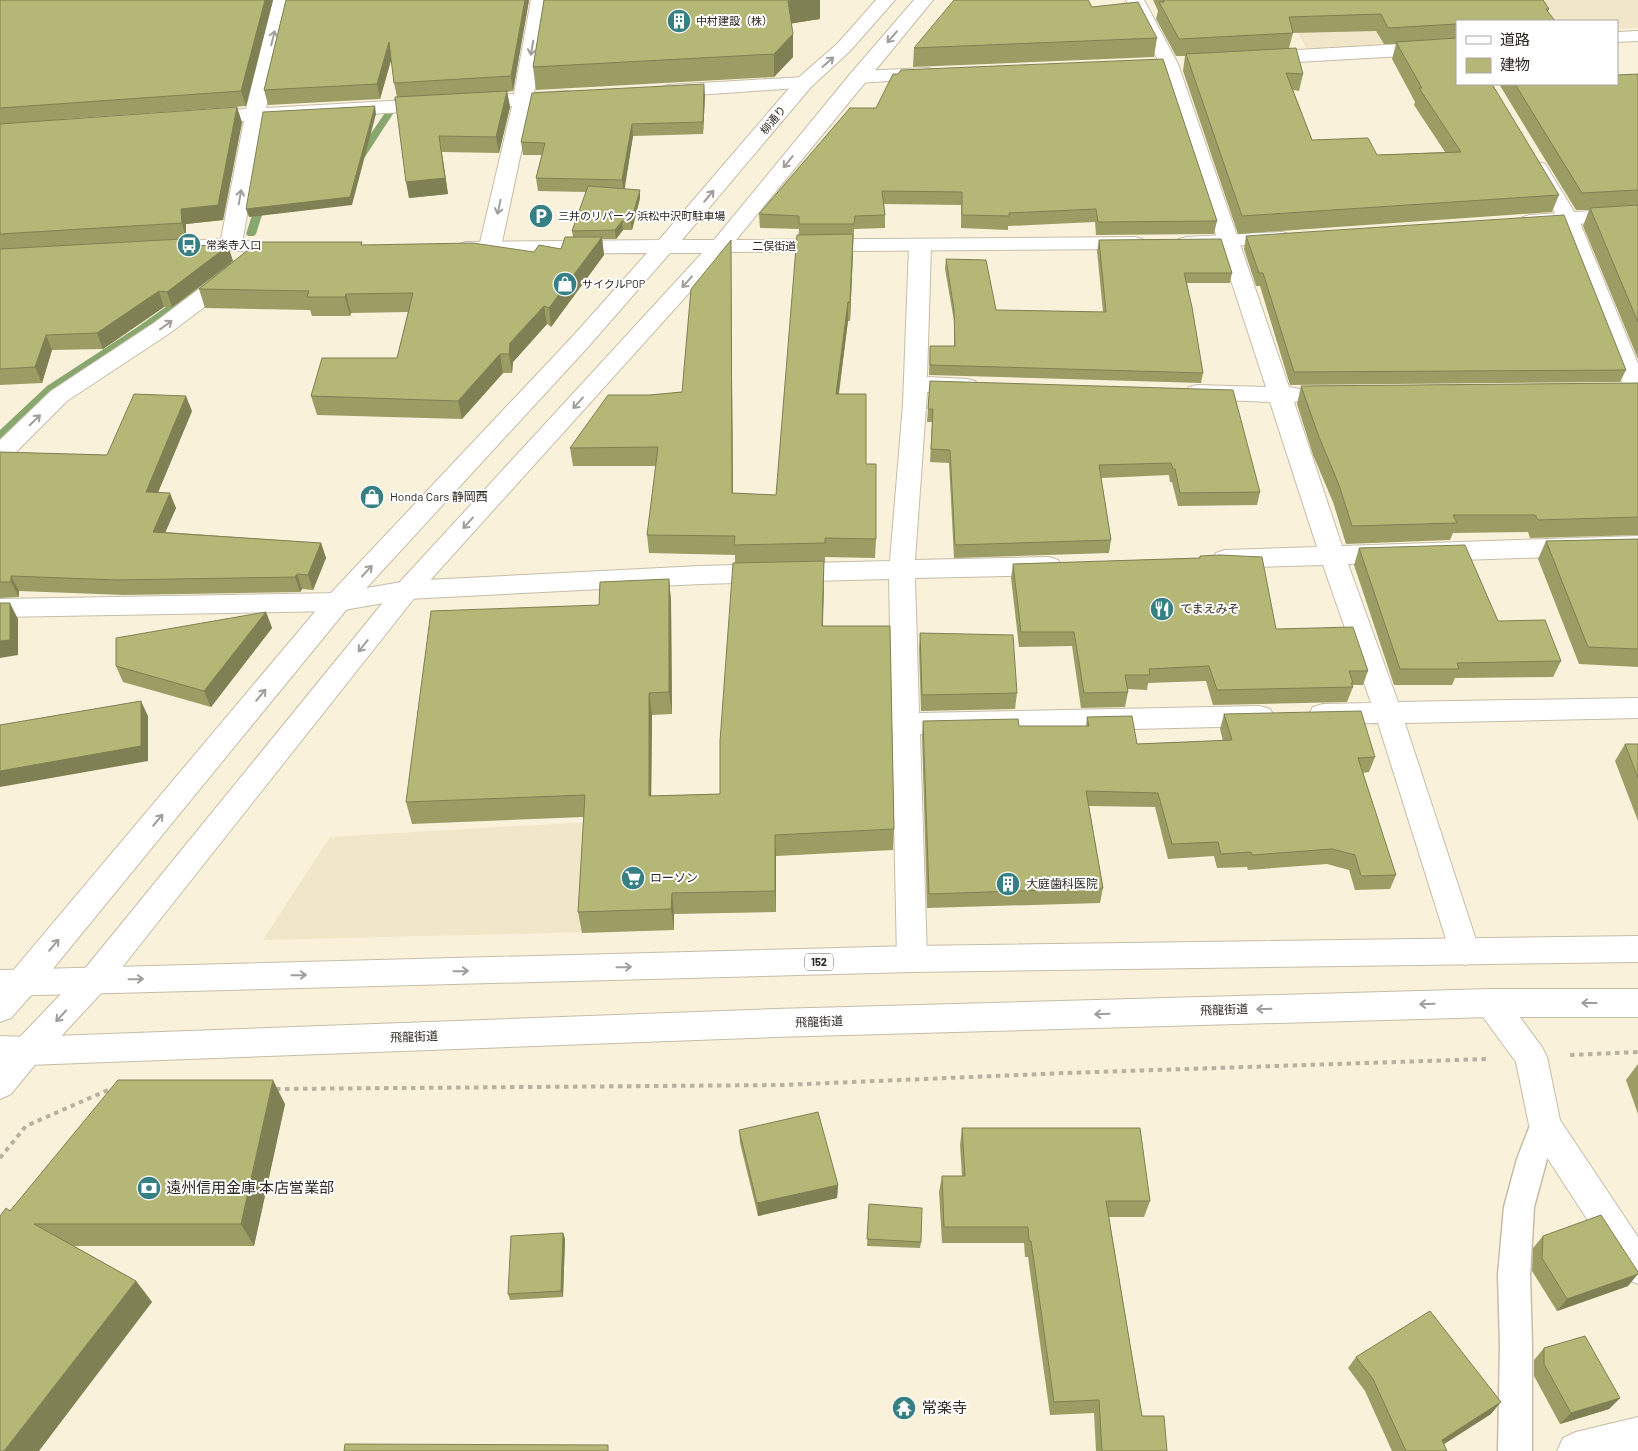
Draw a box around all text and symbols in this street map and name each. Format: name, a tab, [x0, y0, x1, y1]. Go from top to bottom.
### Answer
building icon: 中村建設（株）	[666, 8, 692, 34]
place label: 中村建設（株）	[696, 14, 773, 27]
legend	[1456, 20, 1618, 85]
one-way arrow	[269, 30, 279, 46]
one-way arrow	[887, 30, 898, 43]
text: 道路	[1500, 30, 1530, 48]
one-way arrow	[526, 40, 536, 56]
text: 建物	[1500, 55, 1530, 73]
one-way arrow	[821, 56, 834, 67]
street label: 柳通り	[757, 103, 788, 136]
one-way arrow	[783, 155, 794, 168]
one-way arrow	[235, 189, 245, 205]
one-way arrow	[703, 190, 714, 203]
one-way arrow	[494, 199, 503, 215]
parking icon: 三井のリパーク 浜松中沢町駐車場	[528, 203, 554, 229]
place label: 三井のリパーク 浜松中沢町駐車場	[558, 209, 725, 222]
bus stop icon: 常楽寺入口	[176, 232, 202, 258]
place label: 常楽寺入口	[206, 238, 261, 251]
street label: 二俣街道	[752, 239, 796, 252]
shop icon: サイクルPOP	[552, 271, 578, 297]
one-way arrow	[681, 276, 693, 289]
place label: サイクルPOP	[582, 277, 646, 290]
one-way arrow	[159, 320, 173, 330]
one-way arrow	[572, 396, 584, 409]
one-way arrow	[29, 414, 41, 426]
shop icon: Honda Cars 静岡西	[359, 484, 385, 510]
place label: Honda Cars 静岡西	[390, 489, 488, 503]
one-way arrow	[463, 517, 474, 530]
one-way arrow	[361, 564, 373, 577]
restaurant icon: てまえみそ	[1149, 596, 1175, 622]
place label: てまえみそ	[1180, 601, 1239, 615]
one-way arrow	[357, 639, 368, 652]
one-way arrow	[256, 688, 267, 701]
one-way arrow	[152, 814, 163, 827]
supermarket icon: ローソン	[620, 865, 646, 891]
place label: ローソン	[650, 870, 698, 884]
building icon: 大庭歯科医院	[995, 871, 1021, 897]
place label: 大庭歯科医院	[1026, 876, 1098, 890]
one-way arrow	[49, 939, 60, 952]
road number: 152	[805, 954, 833, 970]
one-way arrow	[615, 962, 631, 971]
one-way arrow	[452, 966, 469, 976]
one-way arrow	[290, 970, 306, 980]
one-way arrow	[128, 974, 144, 984]
one-way arrow	[1582, 998, 1598, 1008]
one-way arrow	[1419, 1000, 1435, 1009]
street label: 飛龍街道	[1200, 1001, 1248, 1017]
one-way arrow	[1257, 1004, 1273, 1014]
one-way arrow	[55, 1009, 67, 1022]
one-way arrow	[1094, 1009, 1110, 1018]
street label: 飛龍街道	[795, 1013, 843, 1029]
street label: 飛龍街道	[390, 1028, 438, 1044]
bank icon: 遠州信用金庫 本店営業部	[136, 1175, 162, 1201]
place label: 遠州信用金庫 本店営業部	[166, 1178, 334, 1196]
temple icon: 常楽寺	[891, 1395, 917, 1421]
place label: 常楽寺	[922, 1398, 967, 1416]

